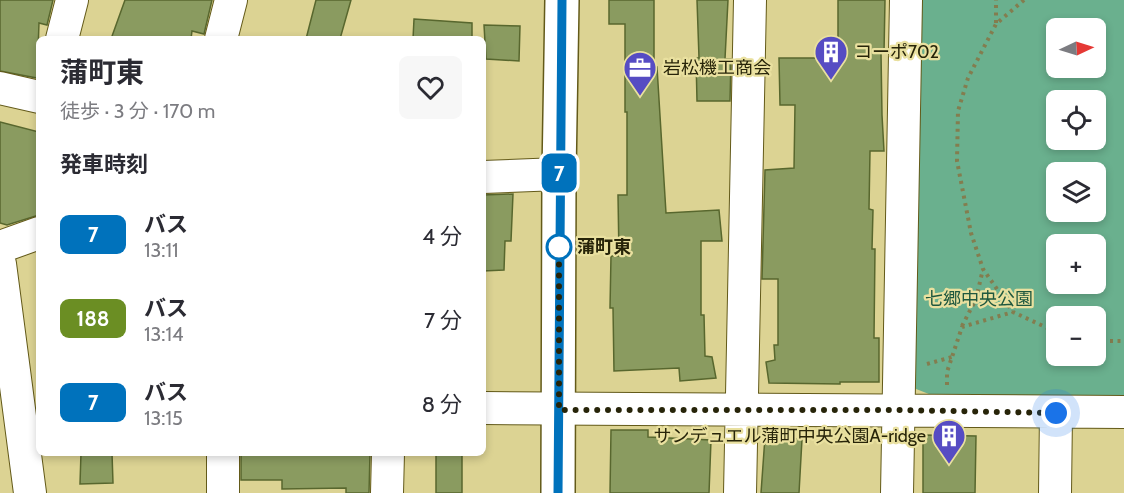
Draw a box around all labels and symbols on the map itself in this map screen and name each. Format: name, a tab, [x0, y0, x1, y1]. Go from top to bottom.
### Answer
north arrow	[1046, 18, 1106, 78]
building icon: コーポ702	[813, 34, 849, 81]
place label: コーポ702	[854, 41, 939, 63]
office icon: 岩松機工商会	[622, 50, 658, 97]
place label: 岩松機工商会	[663, 57, 771, 79]
line badge: 7	[540, 154, 578, 192]
marker: 蒲町東	[546, 234, 572, 260]
place label: 蒲町東	[577, 236, 631, 258]
park label: 七郷中央公園	[925, 288, 1033, 310]
your location	[1041, 398, 1071, 428]
building icon: サンデュエル蒲町中央公園A-ridge	[931, 418, 967, 465]
place label: サンデュエル蒲町中央公園A-ridge	[654, 425, 926, 447]

